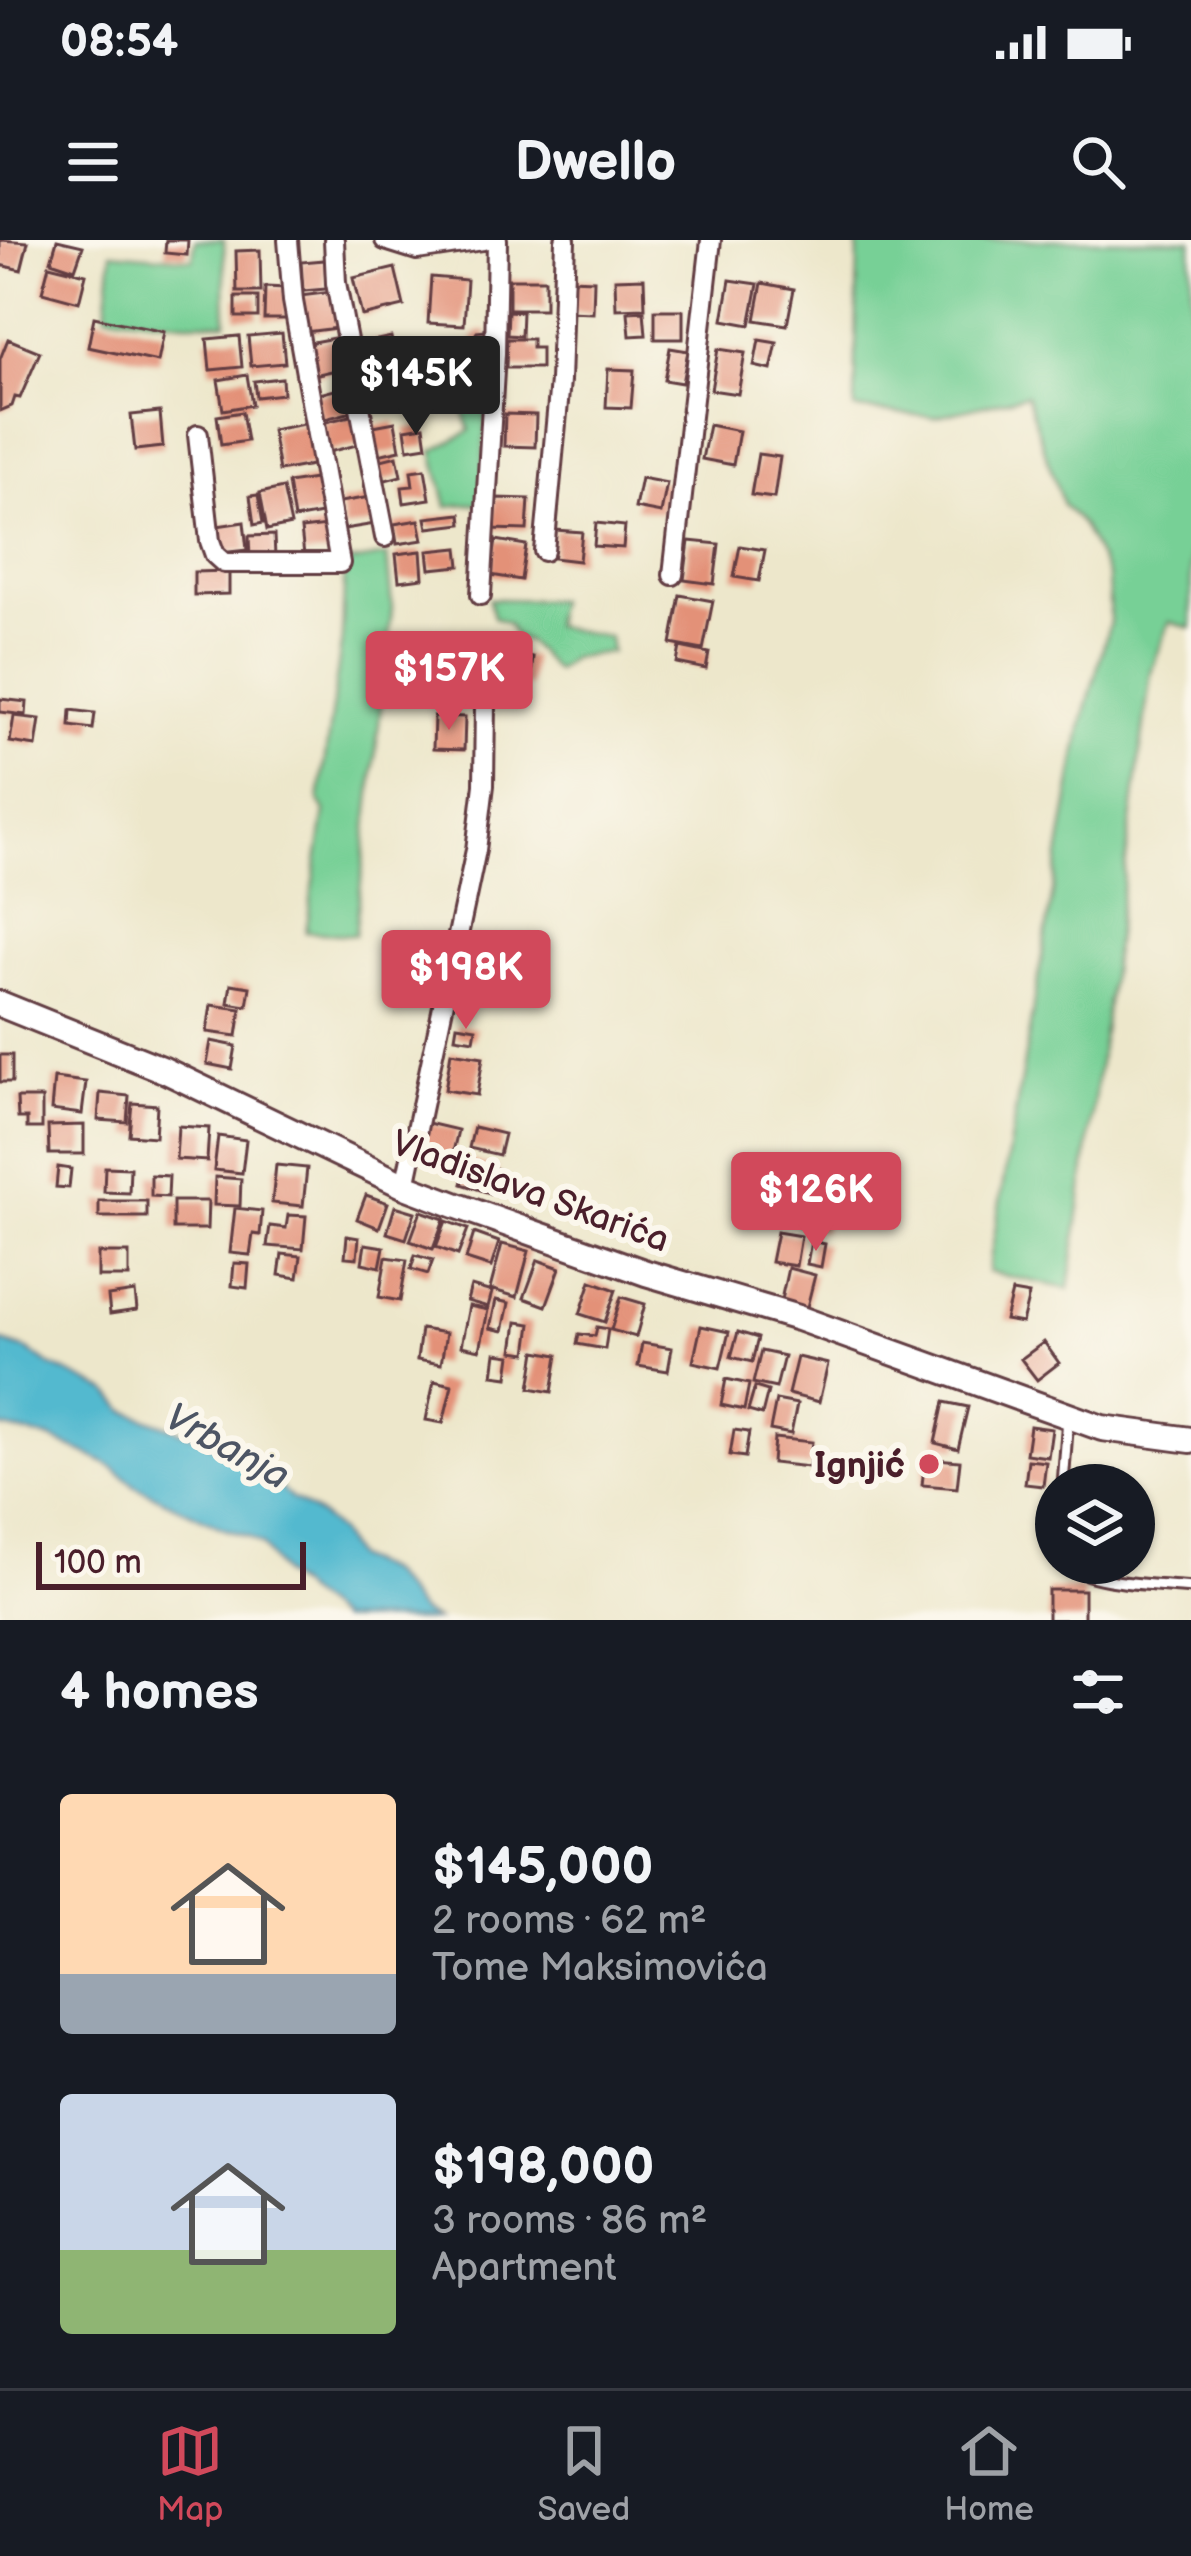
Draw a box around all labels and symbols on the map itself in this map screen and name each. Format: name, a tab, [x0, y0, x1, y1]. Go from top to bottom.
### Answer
pin: $145K	[332, 336, 500, 438]
pin: $157K	[365, 631, 533, 733]
pin: $198K	[382, 930, 550, 1032]
street label: Vladislava Skarića	[386, 1122, 675, 1262]
pin: $126K	[732, 1152, 900, 1254]
water label: Vrbanja	[156, 1394, 297, 1500]
place label: Ignjić	[814, 1445, 905, 1488]
marker: Ignjić	[916, 1451, 942, 1477]
scale bar	[36, 1536, 306, 1589]

